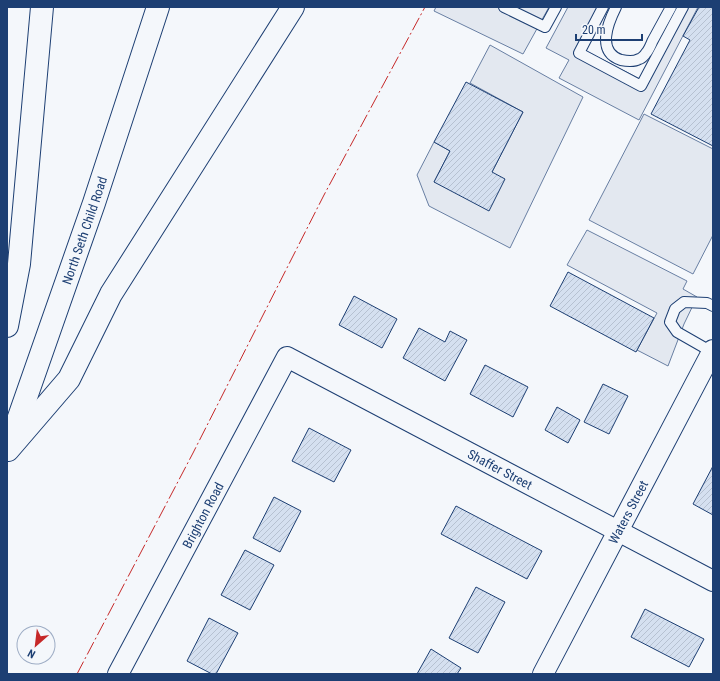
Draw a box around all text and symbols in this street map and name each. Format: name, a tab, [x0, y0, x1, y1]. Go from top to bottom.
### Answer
scale bar	[576, 16, 642, 42]
text: 20 m	[582, 23, 606, 37]
street label: North Seth Child Road	[59, 175, 110, 287]
street label: Shaffer Street	[465, 446, 535, 493]
street label: Waters Street	[606, 478, 651, 546]
street label: Brighton Road	[179, 480, 227, 551]
north arrow	[16, 625, 56, 665]
text: N	[25, 646, 38, 661]

